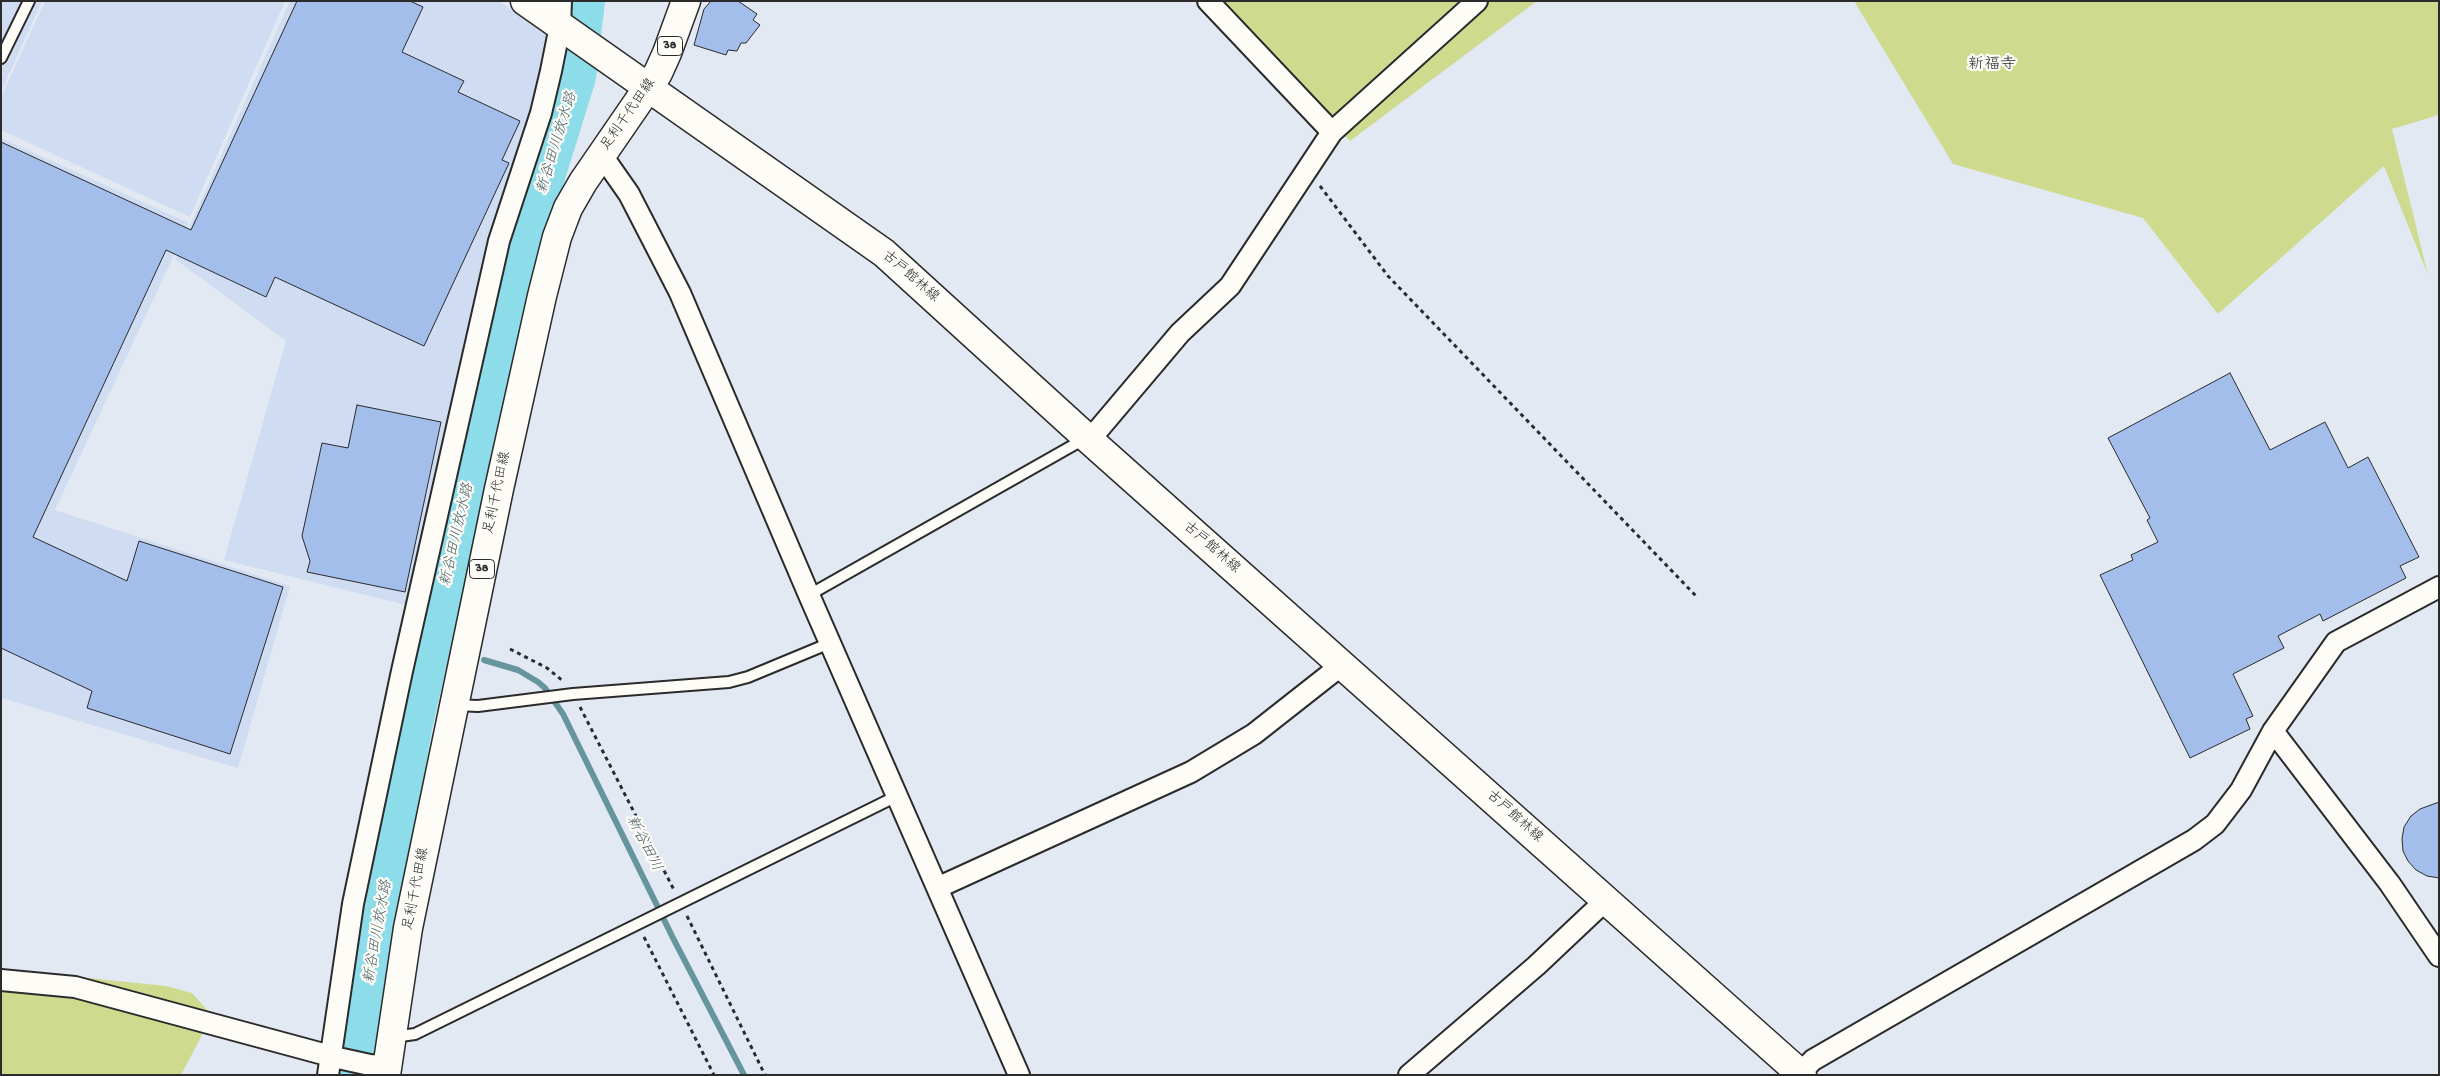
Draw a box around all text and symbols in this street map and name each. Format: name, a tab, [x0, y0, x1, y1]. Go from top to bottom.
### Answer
road number: 38	[658, 36, 682, 56]
district label: 新福寺	[1968, 56, 2016, 76]
street label: 足利千代田線	[598, 76, 660, 154]
water label: 新谷田川放水路	[534, 90, 582, 196]
street label: 古戸館林線	[878, 248, 942, 306]
street label: 足利千代田線	[481, 450, 515, 536]
water label: 新谷田川放水路	[437, 482, 479, 588]
street label: 古戸館林線	[1179, 519, 1243, 577]
road number: 38	[470, 560, 494, 578]
street label: 古戸館林線	[1482, 787, 1546, 847]
water label: 新谷田川	[621, 813, 665, 875]
street label: 足利千代田線	[401, 846, 433, 932]
water label: 新谷田川放水路	[361, 879, 397, 985]

